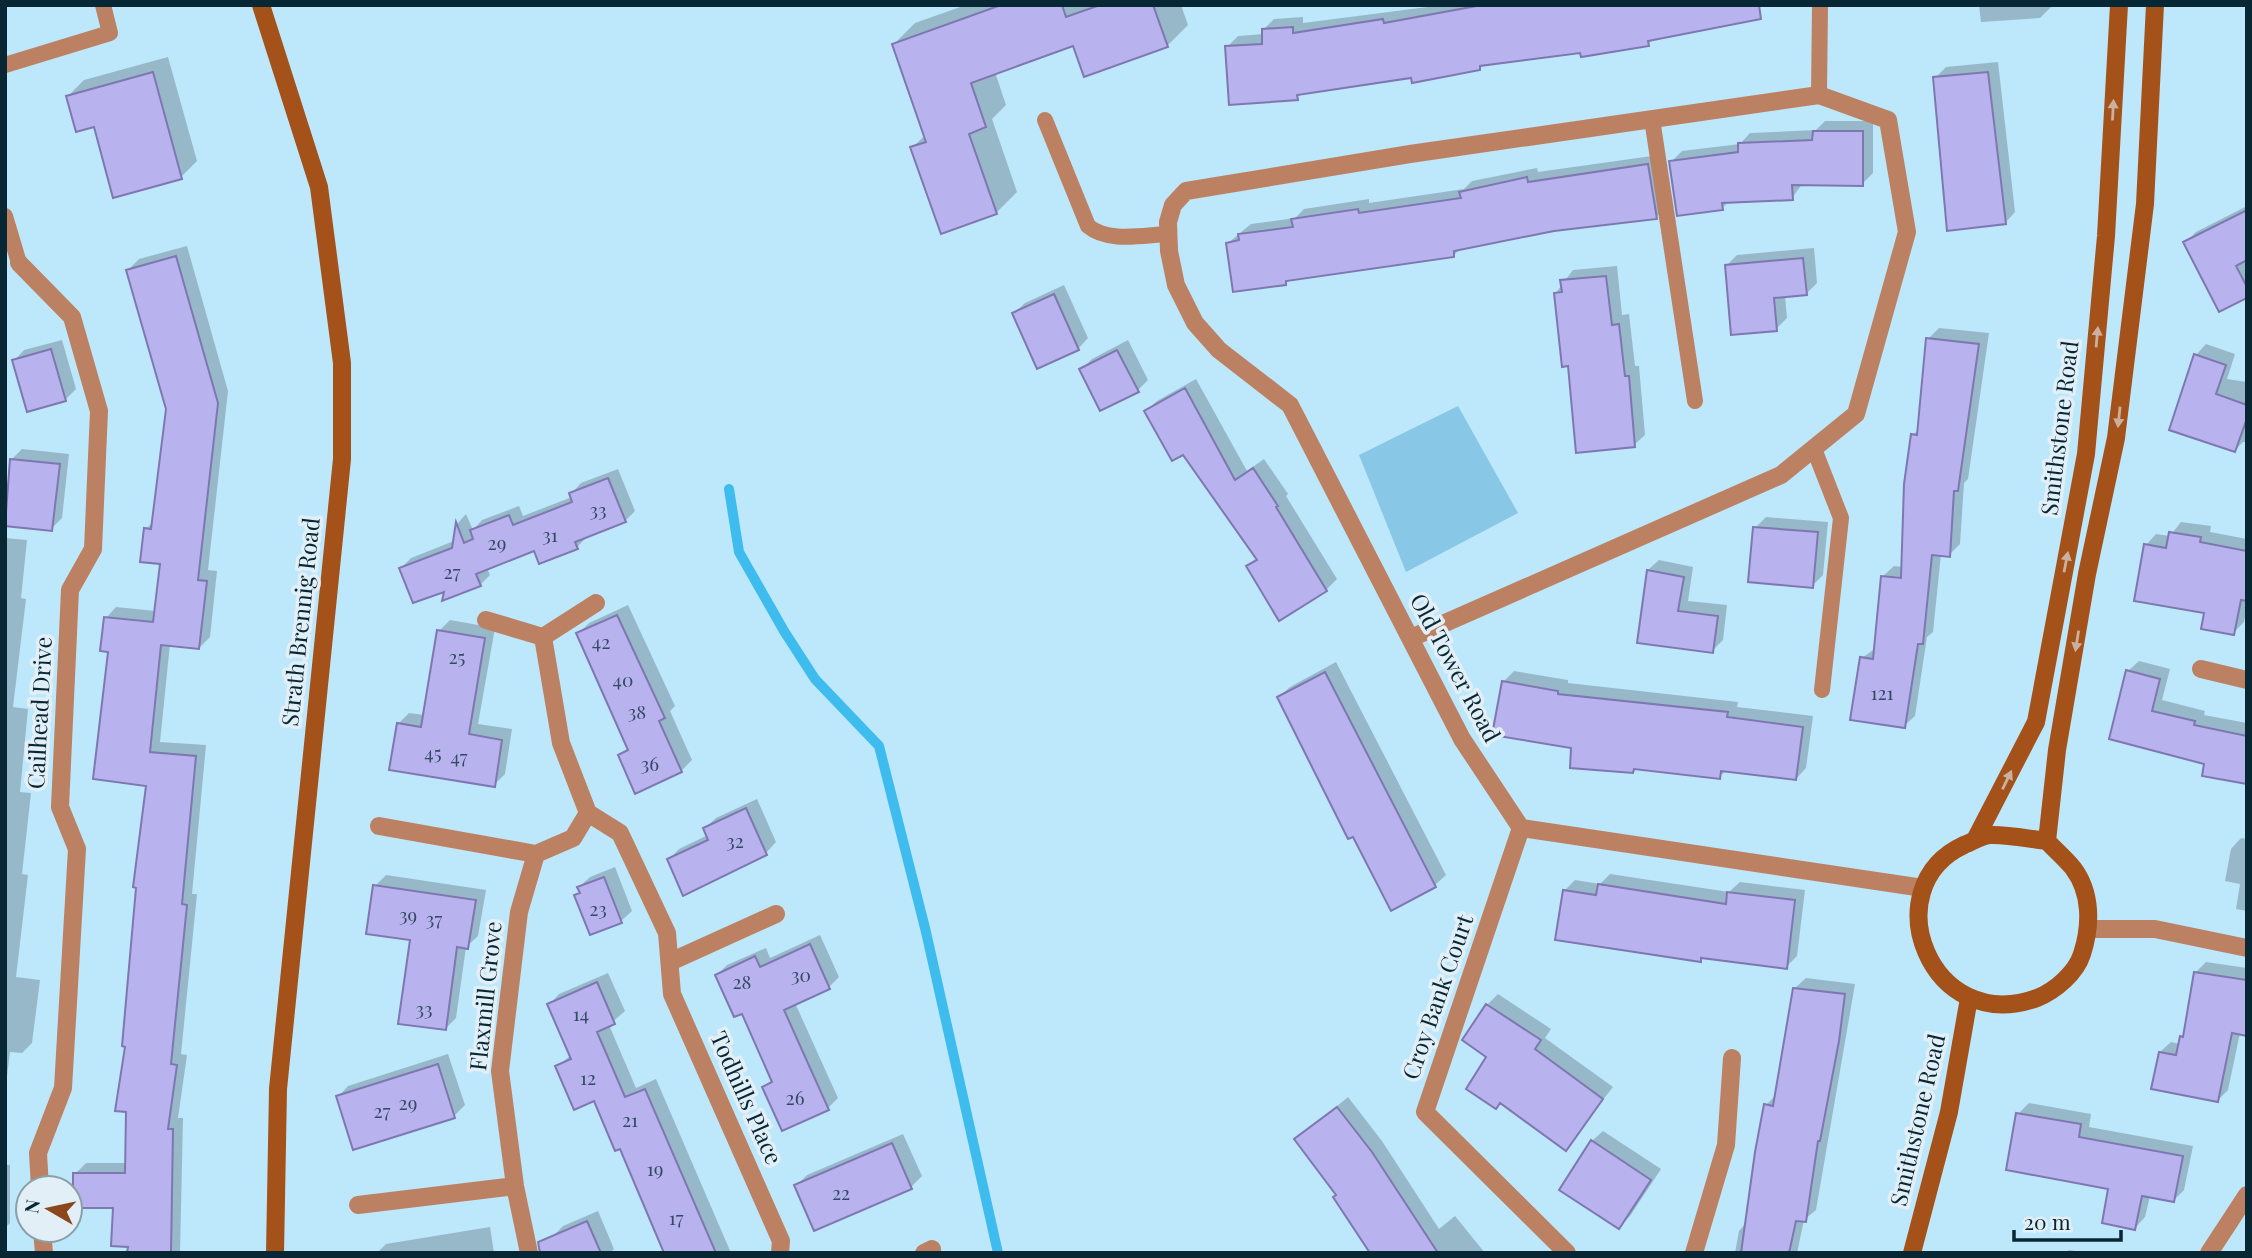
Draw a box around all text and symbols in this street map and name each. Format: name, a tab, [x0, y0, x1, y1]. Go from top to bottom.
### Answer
one-way arrow	[2108, 99, 2119, 121]
one-way arrow	[2092, 326, 2103, 348]
street label: Smithstone Road	[2032, 339, 2085, 517]
one-way arrow	[2113, 406, 2124, 428]
house number: 33	[589, 496, 607, 522]
street label: Strath Brennig Road	[273, 516, 326, 728]
house number: 31	[542, 521, 558, 547]
house number: 29	[488, 529, 506, 555]
one-way arrow	[2061, 551, 2072, 573]
house number: 27	[444, 558, 461, 584]
street label: Old Tower Road	[1404, 587, 1509, 747]
house number: 42	[592, 628, 610, 654]
one-way arrow	[2071, 630, 2082, 652]
street label: Cailhead Drive	[19, 636, 58, 790]
house number: 25	[449, 643, 466, 669]
house number: 40	[613, 666, 633, 692]
house number: 121	[1870, 679, 1894, 705]
house number: 38	[628, 698, 646, 724]
house number: 45	[424, 739, 442, 765]
house number: 47	[451, 743, 468, 769]
house number: 36	[641, 750, 659, 776]
one-way arrow	[2002, 770, 2013, 790]
house number: 32	[726, 827, 744, 853]
house number: 23	[589, 895, 607, 921]
house number: 39	[399, 901, 417, 927]
house number: 37	[426, 905, 442, 931]
street label: Croy Bank Court	[1394, 909, 1480, 1083]
street label: Flaxmill Grove	[461, 920, 508, 1072]
house number: 30	[791, 961, 811, 987]
house number: 28	[733, 968, 751, 994]
house number: 33	[415, 995, 433, 1021]
house number: 14	[573, 1000, 589, 1026]
street label: Todhills Place	[704, 1026, 791, 1169]
street label: Smithstone Road	[1882, 1031, 1951, 1209]
house number: 12	[580, 1064, 596, 1090]
house number: 26	[786, 1084, 805, 1110]
house number: 29	[399, 1089, 417, 1115]
house number: 27	[374, 1097, 391, 1123]
house number: 21	[622, 1106, 638, 1132]
house number: 19	[647, 1155, 663, 1181]
north arrow	[14, 1174, 84, 1244]
house number: 22	[832, 1179, 850, 1205]
text: N	[17, 1197, 45, 1215]
scale bar	[2014, 1198, 2121, 1242]
house number: 17	[669, 1204, 684, 1230]
text: 20 m	[2024, 1207, 2071, 1235]

